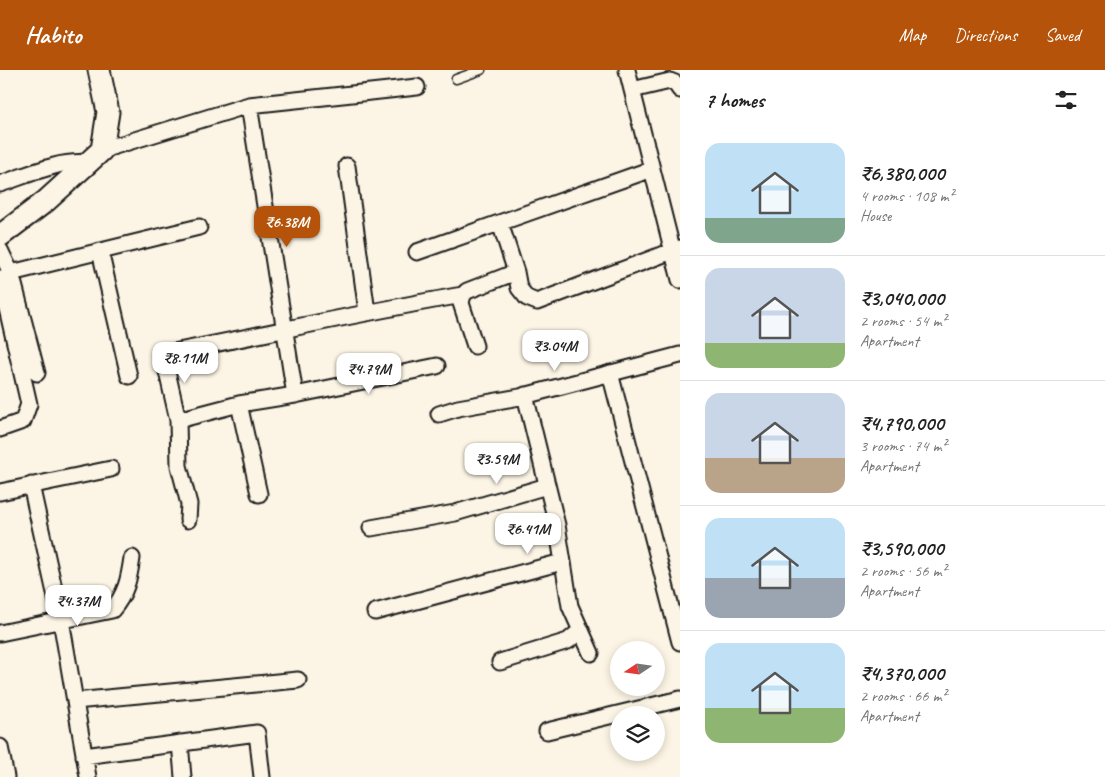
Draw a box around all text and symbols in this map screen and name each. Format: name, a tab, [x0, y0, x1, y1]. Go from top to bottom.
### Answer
text: Habito	[25, 20, 81, 50]
text: Map	[899, 24, 926, 46]
text: Directions	[954, 24, 1017, 46]
text: Saved	[1045, 24, 1080, 46]
icon: filters	[1052, 86, 1080, 114]
text: 7 homes	[705, 87, 764, 113]
text: ₹6,380,000	[860, 160, 944, 186]
icon: home	[745, 163, 805, 223]
text: 4 rooms · 108 m²	[860, 186, 954, 206]
pin: ₹6.38M	[246, 206, 328, 248]
text: House	[860, 206, 891, 226]
text: ₹6.38M	[265, 212, 309, 232]
text: ₹3,040,000	[860, 285, 944, 311]
icon: home	[745, 288, 805, 348]
text: 2 rooms · 54 m²	[860, 311, 946, 331]
pin: ₹3.04M	[514, 330, 596, 372]
text: Apartment	[860, 331, 919, 351]
text: ₹3.04M	[533, 336, 577, 356]
pin: ₹8.11M	[144, 342, 226, 384]
text: ₹8.11M	[163, 348, 207, 368]
pin: ₹4.79M	[328, 352, 410, 395]
text: ₹4.79M	[347, 359, 391, 379]
text: ₹4,790,000	[860, 410, 944, 436]
icon: home	[745, 413, 805, 473]
text: 3 rooms · 74 m²	[860, 436, 946, 456]
pin: ₹3.59M	[456, 442, 538, 485]
text: ₹3.59M	[475, 449, 519, 469]
text: Apartment	[860, 456, 919, 476]
pin: ₹6.41M	[487, 512, 569, 555]
text: ₹6.41M	[506, 519, 550, 539]
text: ₹3,590,000	[860, 535, 943, 561]
icon: home	[745, 538, 805, 598]
text: 2 rooms · 56 m²	[860, 561, 946, 581]
text: Apartment	[860, 581, 919, 601]
pin: ₹4.37M	[37, 584, 119, 627]
text: ₹4.37M	[56, 591, 100, 611]
north arrow	[610, 641, 665, 696]
map controls	[610, 641, 665, 761]
text: ₹4,370,000	[860, 660, 944, 686]
icon: home	[745, 663, 805, 723]
text: 2 rooms · 66 m²	[860, 686, 946, 706]
button: layers	[610, 706, 665, 761]
text: Apartment	[860, 706, 919, 726]

